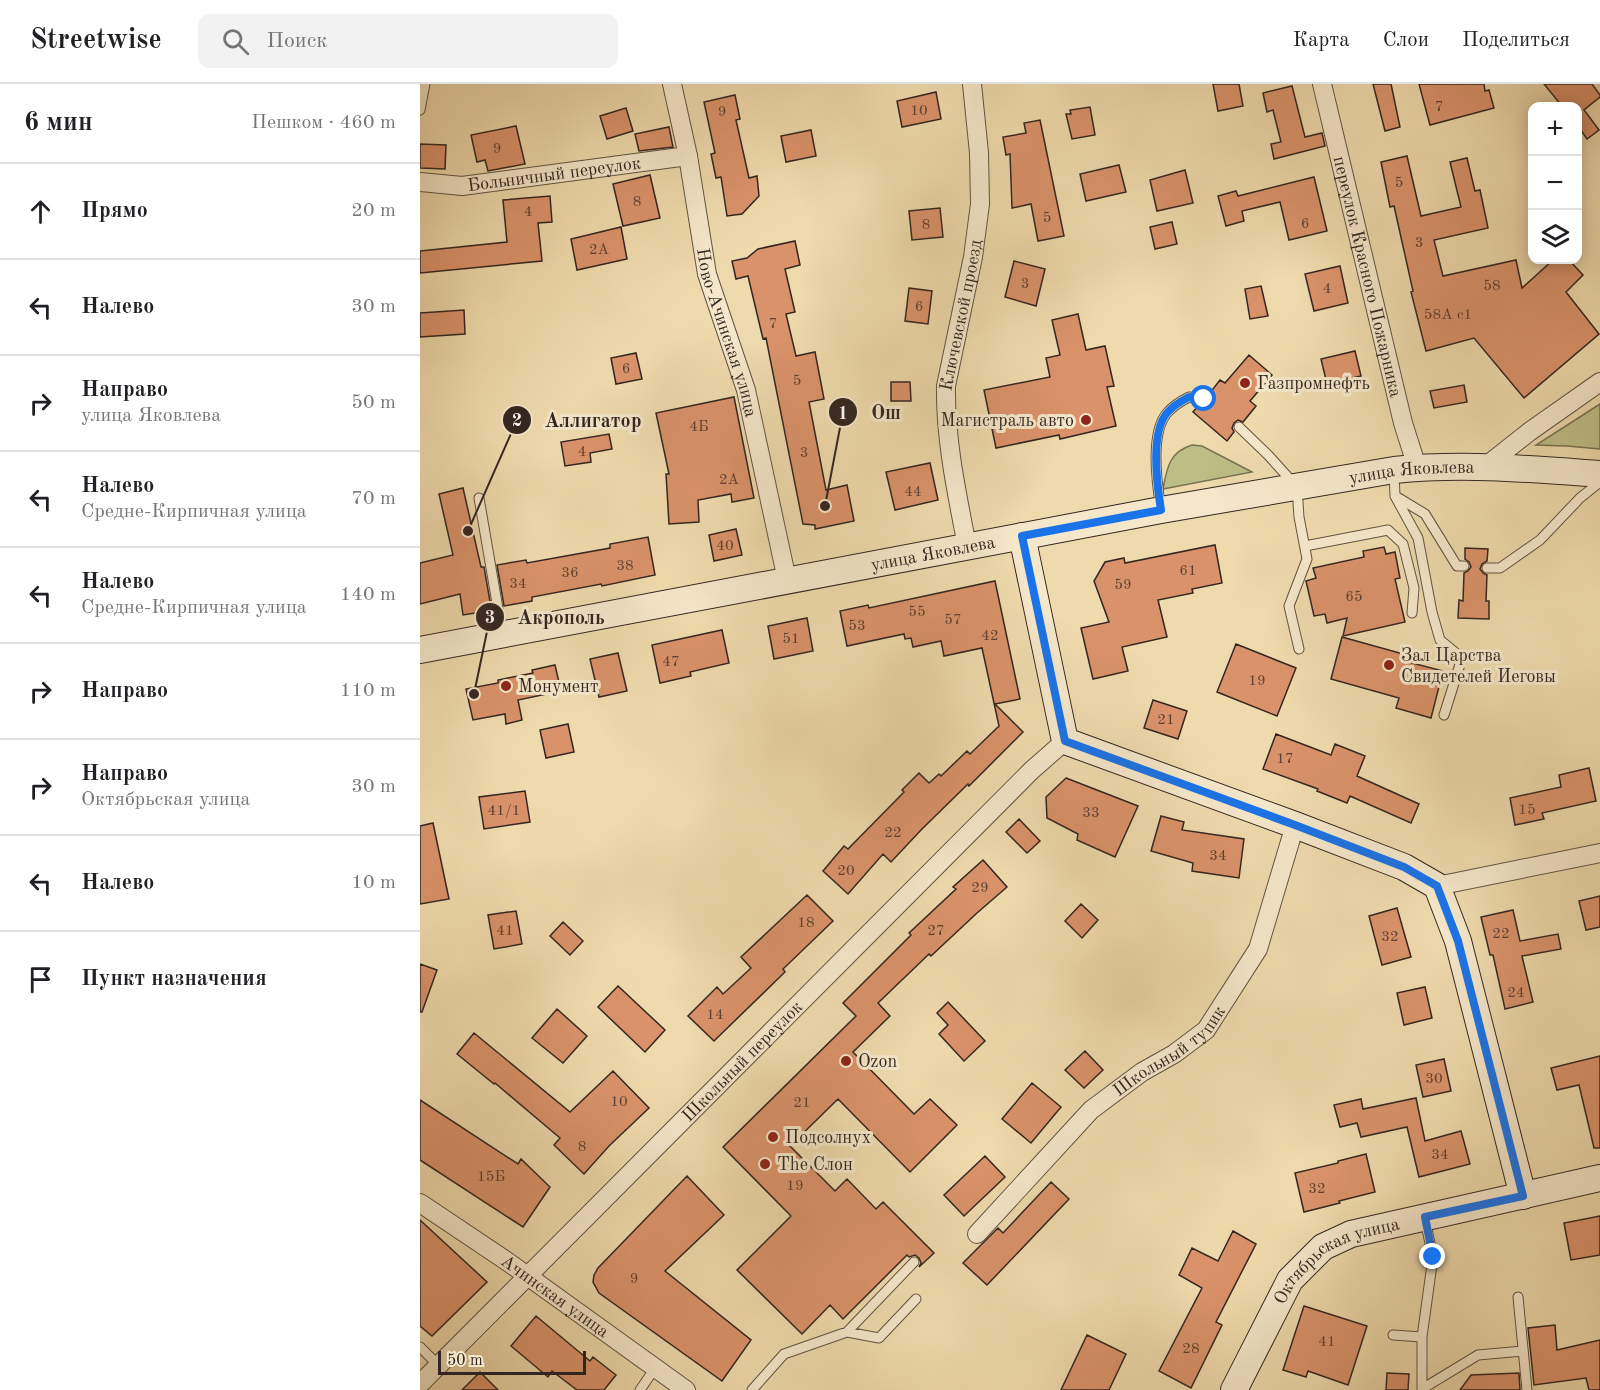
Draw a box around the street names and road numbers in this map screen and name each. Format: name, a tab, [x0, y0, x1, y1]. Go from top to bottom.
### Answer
street label: Больничный переулок	[466, 154, 642, 195]
street label: переулок Красного Пожарника	[1330, 155, 1405, 399]
street label: Ключевской проезд	[937, 239, 985, 392]
street label: Ново-Ачинская улица	[693, 247, 760, 419]
street label: улица Яковлева	[1348, 459, 1475, 488]
street label: улица Яковлева	[869, 534, 997, 575]
street label: Школьный переулок	[679, 998, 806, 1126]
street label: Школьный тупик	[1110, 1003, 1229, 1100]
street label: Октябрьская улица	[1271, 1215, 1401, 1307]
street label: Ачинская улица	[497, 1252, 612, 1342]

